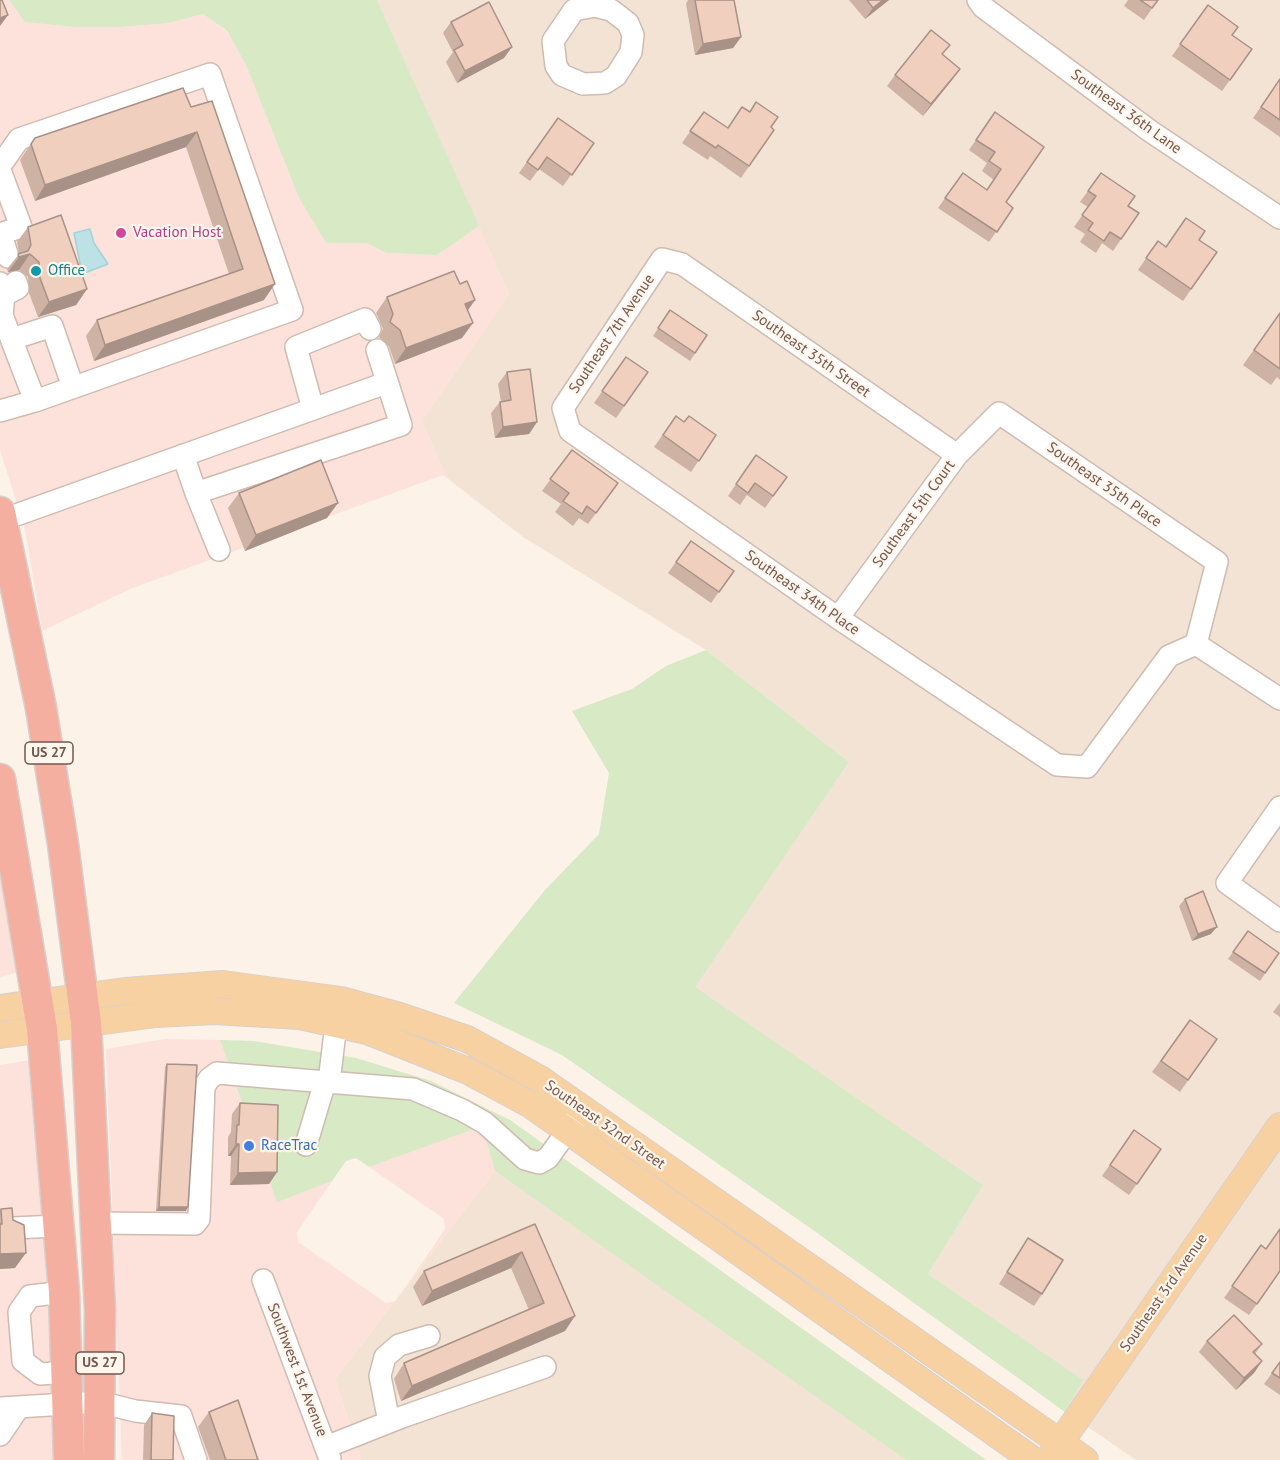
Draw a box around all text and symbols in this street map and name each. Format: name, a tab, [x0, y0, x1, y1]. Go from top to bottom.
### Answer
street label: Southeast 36th Lane	[1067, 66, 1185, 158]
place label: Vacation Host	[133, 224, 221, 242]
marker: Vacation Host	[114, 226, 128, 240]
place label: Office	[48, 262, 85, 280]
marker: Office	[29, 264, 43, 278]
street label: Southeast 7th Avenue	[565, 271, 659, 397]
street label: Southeast 35th Street	[749, 307, 873, 401]
street label: Southeast 35th Place	[1043, 439, 1165, 531]
street label: Southeast 5th Court	[869, 457, 959, 571]
street label: Southeast 34th Place	[741, 547, 863, 639]
road number: US 27	[25, 742, 73, 764]
street label: Southeast 32nd Street	[541, 1077, 669, 1173]
place label: RaceTrac	[261, 1137, 317, 1155]
marker: RaceTrac	[242, 1139, 256, 1153]
street label: Southeast 3rd Avenue	[1116, 1230, 1212, 1356]
street label: Southwest 1st Avenue	[263, 1301, 331, 1439]
road number: US 27	[76, 1352, 124, 1374]

